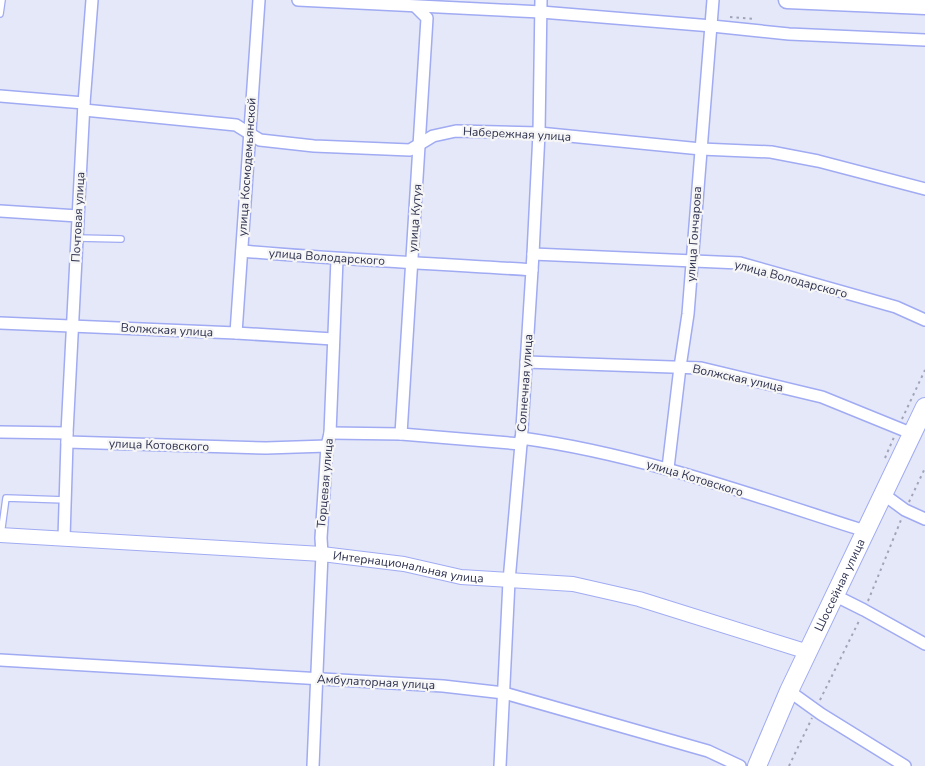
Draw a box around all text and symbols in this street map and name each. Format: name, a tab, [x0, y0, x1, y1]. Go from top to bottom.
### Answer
street label: улица Космодемьянской	[234, 97, 260, 237]
street label: Набережная улица	[462, 123, 572, 145]
street label: Почтовая улица	[68, 171, 88, 263]
street label: улица Кутуя	[405, 183, 425, 253]
street label: улица Гончарова	[683, 186, 705, 282]
street label: улица Володарского	[268, 245, 386, 269]
street label: улица Володарского	[733, 256, 850, 302]
street label: Волжская улица	[120, 320, 214, 340]
street label: Солнечная улица	[514, 333, 536, 433]
street label: Волжская улица	[691, 361, 785, 395]
street label: улица Котовского	[109, 435, 210, 455]
street label: Торцевая улица	[313, 437, 337, 529]
street label: улица Котовского	[645, 456, 746, 500]
street label: Шоссейная улица	[811, 536, 869, 634]
street label: Интернациональная улица	[332, 547, 484, 586]
street label: Амбулаторная улица	[316, 671, 436, 693]

